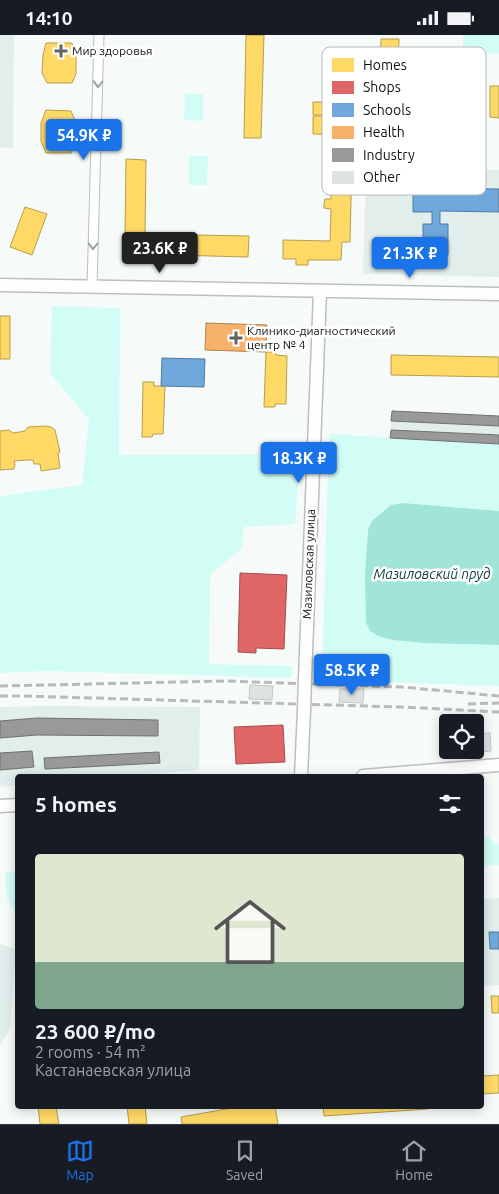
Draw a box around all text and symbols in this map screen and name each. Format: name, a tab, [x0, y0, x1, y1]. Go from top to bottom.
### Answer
text: 14:10	[25, 7, 73, 29]
marker: Мир здоровья	[54, 44, 68, 58]
place label: Мир здоровья	[72, 44, 152, 57]
legend	[322, 47, 486, 195]
text: Homes	[363, 57, 407, 73]
text: Shops	[363, 79, 401, 95]
one-way arrow	[93, 80, 104, 88]
text: Schools	[363, 102, 411, 118]
pin: 54.9K ₽	[38, 119, 130, 161]
text: Health	[363, 124, 405, 140]
text: 54.9K ₽	[57, 126, 111, 144]
text: Industry	[363, 147, 415, 163]
text: Other	[363, 169, 401, 185]
pin: 23.6K ₽	[114, 231, 206, 274]
pin: 21.3K ₽	[364, 237, 456, 279]
text: 23.6K ₽	[133, 239, 187, 257]
one-way arrow	[88, 242, 98, 250]
text: 21.3K ₽	[383, 244, 437, 262]
place label: Клинико-диагностический центр № 4	[247, 324, 396, 351]
marker: Клинико-диагностический центр № 4	[229, 331, 243, 345]
pin: 18.3K ₽	[253, 441, 345, 484]
text: 18.3K ₽	[272, 449, 326, 467]
street label: Мазиловская улица	[300, 509, 317, 619]
water label: Мазиловский пруд	[374, 566, 490, 582]
pin: 58.5K ₽	[306, 653, 398, 696]
text: 58.5K ₽	[325, 661, 379, 679]
map controls	[439, 714, 484, 759]
button: locate	[439, 714, 484, 759]
icon: filters	[436, 790, 464, 818]
text: 5 homes	[35, 792, 117, 816]
icon: home	[205, 887, 295, 977]
text: 23 600 ₽/mo	[35, 1019, 156, 1043]
text: 2 rooms · 54 m²	[35, 1043, 146, 1061]
text: Кастанаевская улица	[35, 1061, 191, 1079]
tab: Map	[66, 1137, 94, 1183]
tab: Saved	[226, 1137, 263, 1183]
tab: Home	[395, 1137, 433, 1183]

